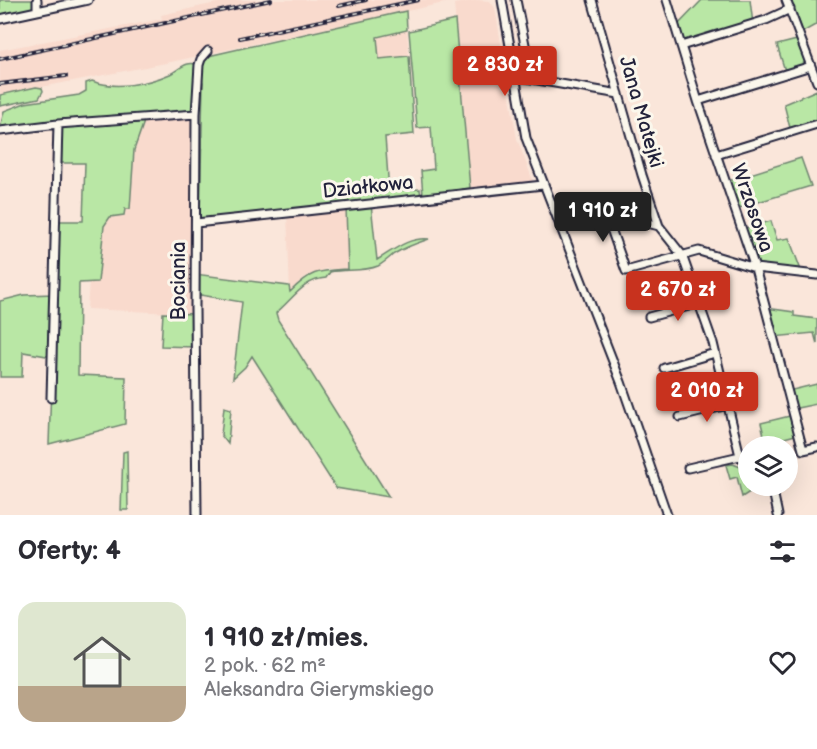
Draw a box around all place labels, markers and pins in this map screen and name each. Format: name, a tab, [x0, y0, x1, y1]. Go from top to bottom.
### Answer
pin: 2 830 zł	[443, 46, 567, 97]
pin: 1 910 zł	[541, 192, 665, 243]
pin: 2 670 zł	[616, 271, 740, 322]
pin: 2 010 zł	[645, 372, 769, 423]

